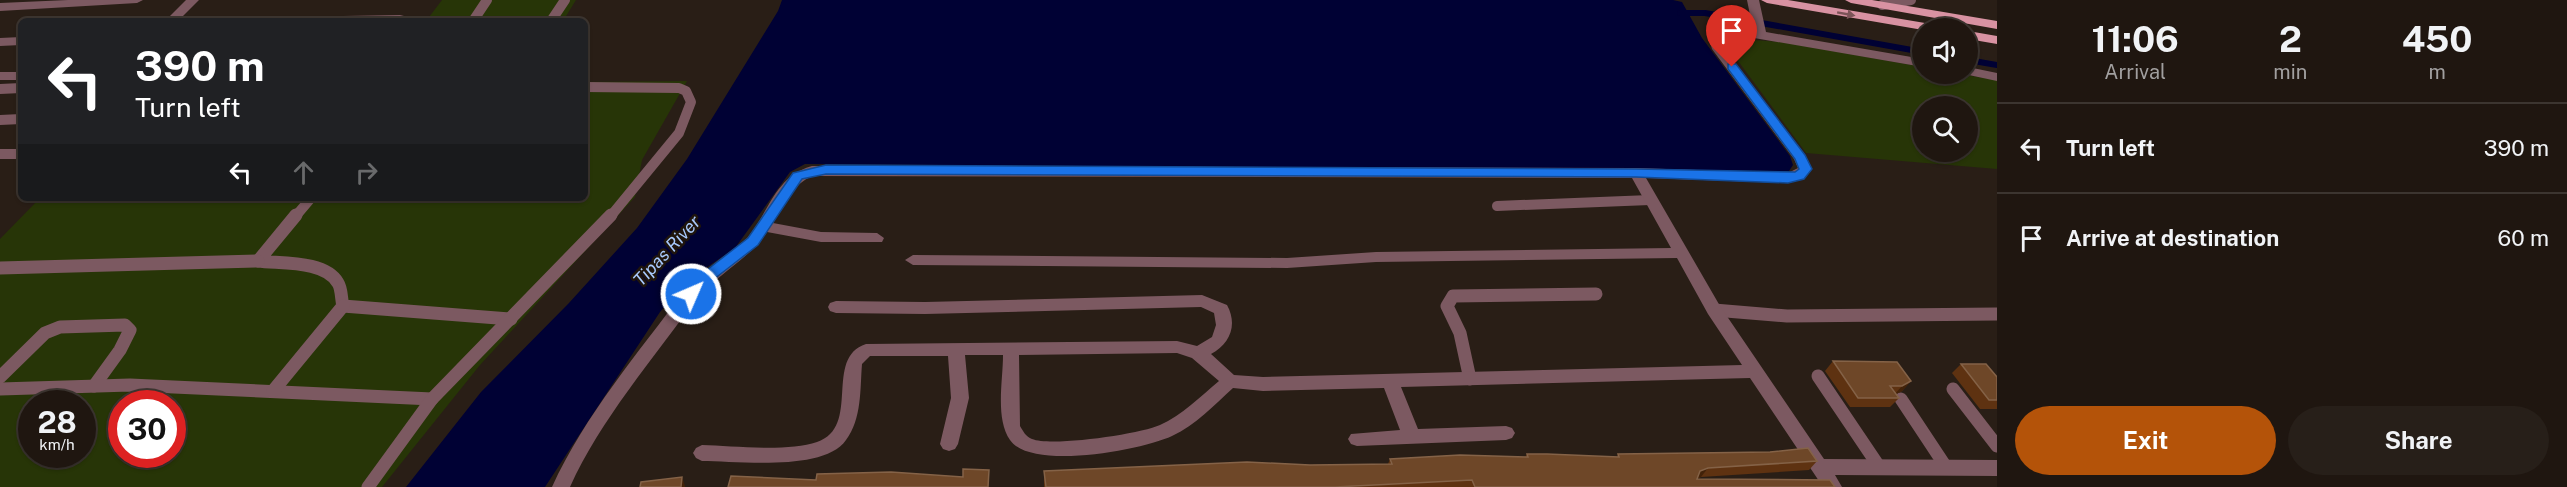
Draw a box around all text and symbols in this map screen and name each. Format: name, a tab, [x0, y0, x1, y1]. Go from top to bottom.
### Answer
pin	[1706, 5, 1757, 67]
one-way arrow	[1836, 9, 1855, 18]
icon: arrive	[1715, 14, 1748, 47]
map controls	[1912, 18, 1978, 162]
button: sound	[1912, 18, 1978, 84]
text: 11:06	[2091, 18, 2179, 60]
text: 2	[2279, 18, 2302, 60]
text: 450	[2402, 18, 2472, 60]
text: 390 m	[135, 41, 265, 90]
icon: left	[36, 42, 114, 120]
text: Arrival	[2104, 60, 2166, 84]
text: min	[2273, 60, 2307, 84]
text: m	[2428, 60, 2446, 84]
text: Turn left	[135, 91, 241, 123]
button: search	[1912, 96, 1978, 162]
icon: left	[2015, 132, 2048, 165]
text: Turn left	[2066, 135, 2155, 161]
text: 390 m	[2484, 135, 2549, 161]
icon: left	[224, 156, 257, 189]
icon: ahead	[287, 156, 320, 189]
icon: right	[350, 156, 383, 189]
water label: Tipas River	[629, 211, 705, 290]
icon: arrive	[2015, 222, 2048, 255]
text: Arrive at destination	[2066, 225, 2279, 251]
text: 60 m	[2498, 225, 2549, 251]
position arrow	[659, 262, 723, 326]
speed limit sign: 30	[108, 390, 186, 468]
text: 28	[37, 404, 77, 440]
button: Exit	[2015, 406, 2276, 475]
button: Share	[2288, 406, 2549, 475]
text: km/h	[39, 436, 75, 453]

